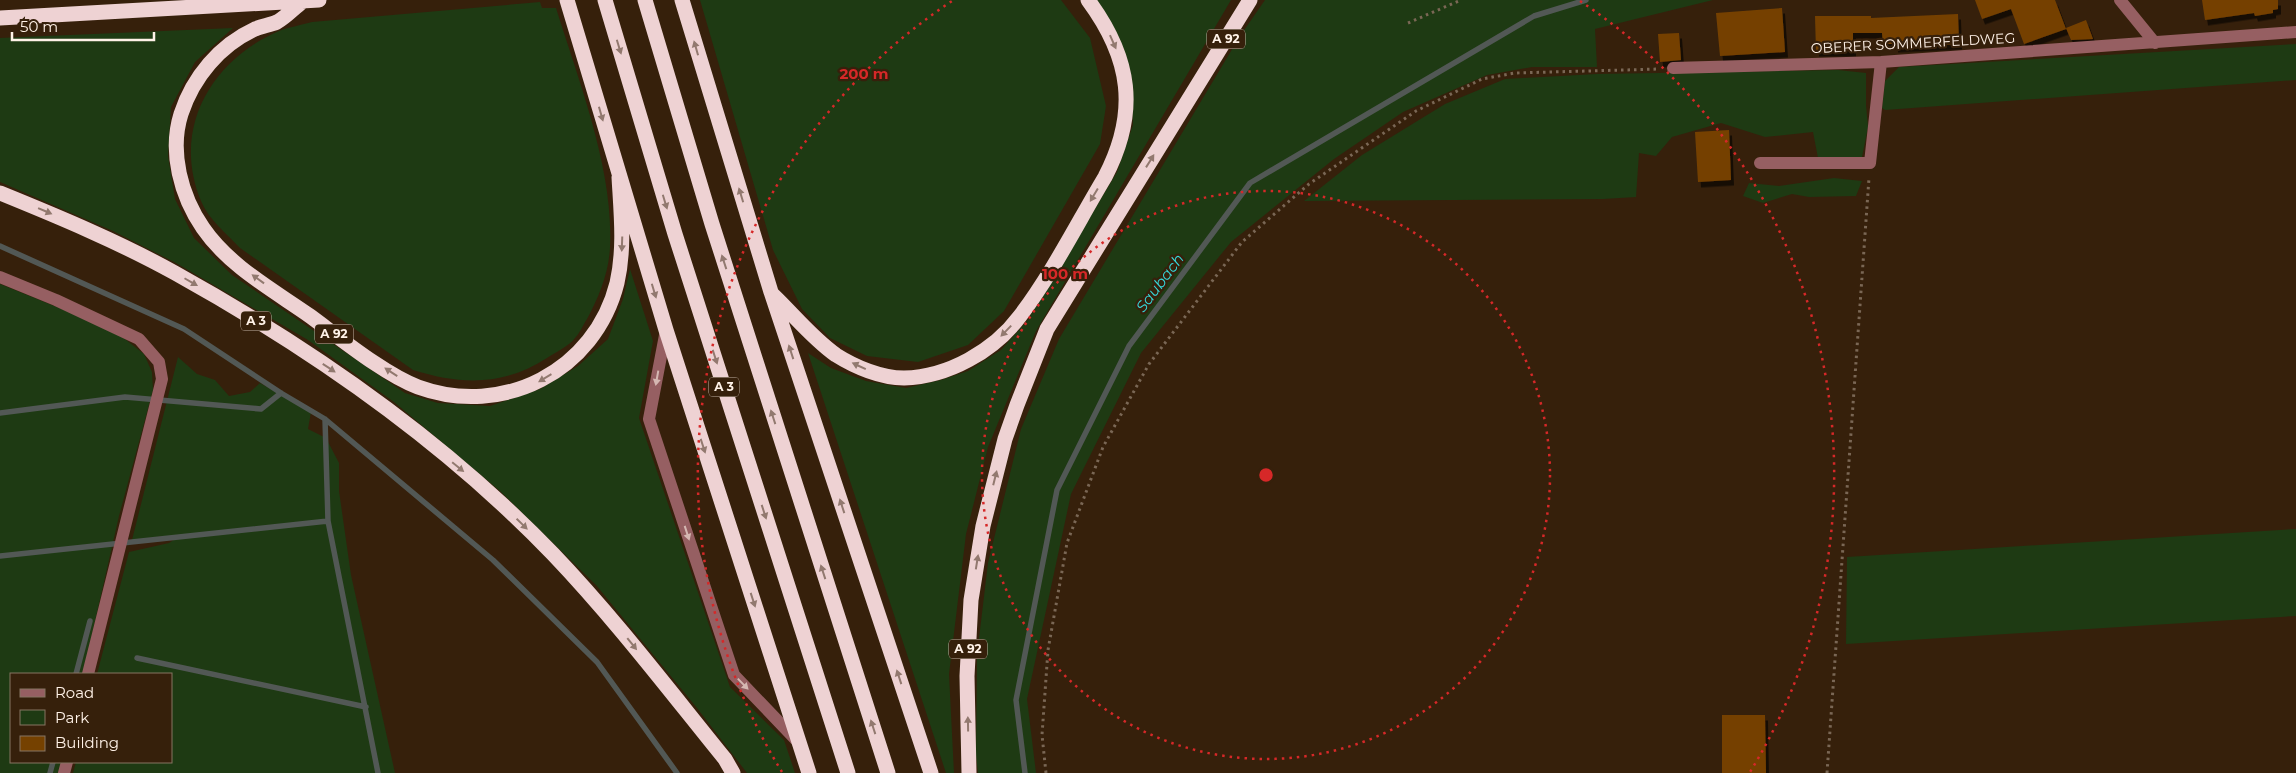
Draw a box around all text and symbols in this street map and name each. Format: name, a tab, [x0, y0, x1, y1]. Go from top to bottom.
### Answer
scale bar	[12, 10, 155, 42]
text: 50 m	[20, 17, 58, 36]
street label: OBERER SOMMERFELDWEG	[1810, 29, 2016, 57]
road number: A 92	[1207, 30, 1245, 48]
one-way arrow	[1110, 35, 1118, 49]
one-way arrow	[615, 39, 623, 54]
one-way arrow	[692, 40, 700, 55]
text: 200 m	[839, 64, 889, 83]
one-way arrow	[597, 107, 605, 122]
one-way arrow	[1145, 155, 1154, 168]
one-way arrow	[736, 187, 744, 202]
one-way arrow	[1090, 188, 1099, 201]
one-way arrow	[662, 195, 670, 210]
one-way arrow	[38, 208, 52, 216]
one-way arrow	[618, 236, 626, 252]
water label: Saubach	[1131, 250, 1188, 316]
one-way arrow	[720, 255, 727, 270]
text: 100 m	[1042, 264, 1088, 283]
one-way arrow	[251, 274, 265, 284]
one-way arrow	[184, 278, 198, 287]
one-way arrow	[650, 284, 658, 299]
road number: A 3	[241, 312, 271, 331]
road number: A 92	[315, 324, 353, 344]
one-way arrow	[1000, 325, 1012, 337]
one-way arrow	[786, 344, 794, 359]
one-way arrow	[711, 350, 719, 365]
one-way arrow	[852, 362, 866, 370]
one-way arrow	[322, 364, 336, 373]
one-way arrow	[384, 368, 398, 377]
one-way arrow	[653, 370, 661, 385]
one-way arrow	[538, 373, 552, 382]
road number: A 3	[709, 378, 739, 397]
one-way arrow	[769, 410, 777, 425]
one-way arrow	[700, 438, 707, 453]
one-way arrow	[451, 461, 464, 472]
centre of rings	[1257, 466, 1275, 484]
one-way arrow	[991, 471, 999, 486]
one-way arrow	[838, 498, 846, 513]
one-way arrow	[761, 505, 769, 520]
one-way arrow	[516, 518, 528, 530]
one-way arrow	[684, 526, 691, 541]
one-way arrow	[973, 554, 981, 570]
one-way arrow	[819, 564, 827, 579]
one-way arrow	[750, 593, 757, 608]
one-way arrow	[626, 637, 637, 650]
road number: A 92	[949, 640, 987, 659]
one-way arrow	[895, 669, 903, 684]
legend	[10, 673, 172, 763]
one-way arrow	[737, 678, 749, 690]
text: Road	[55, 683, 94, 702]
text: Park	[55, 708, 89, 727]
one-way arrow	[964, 716, 972, 732]
one-way arrow	[868, 719, 876, 734]
text: Building	[55, 733, 119, 752]

